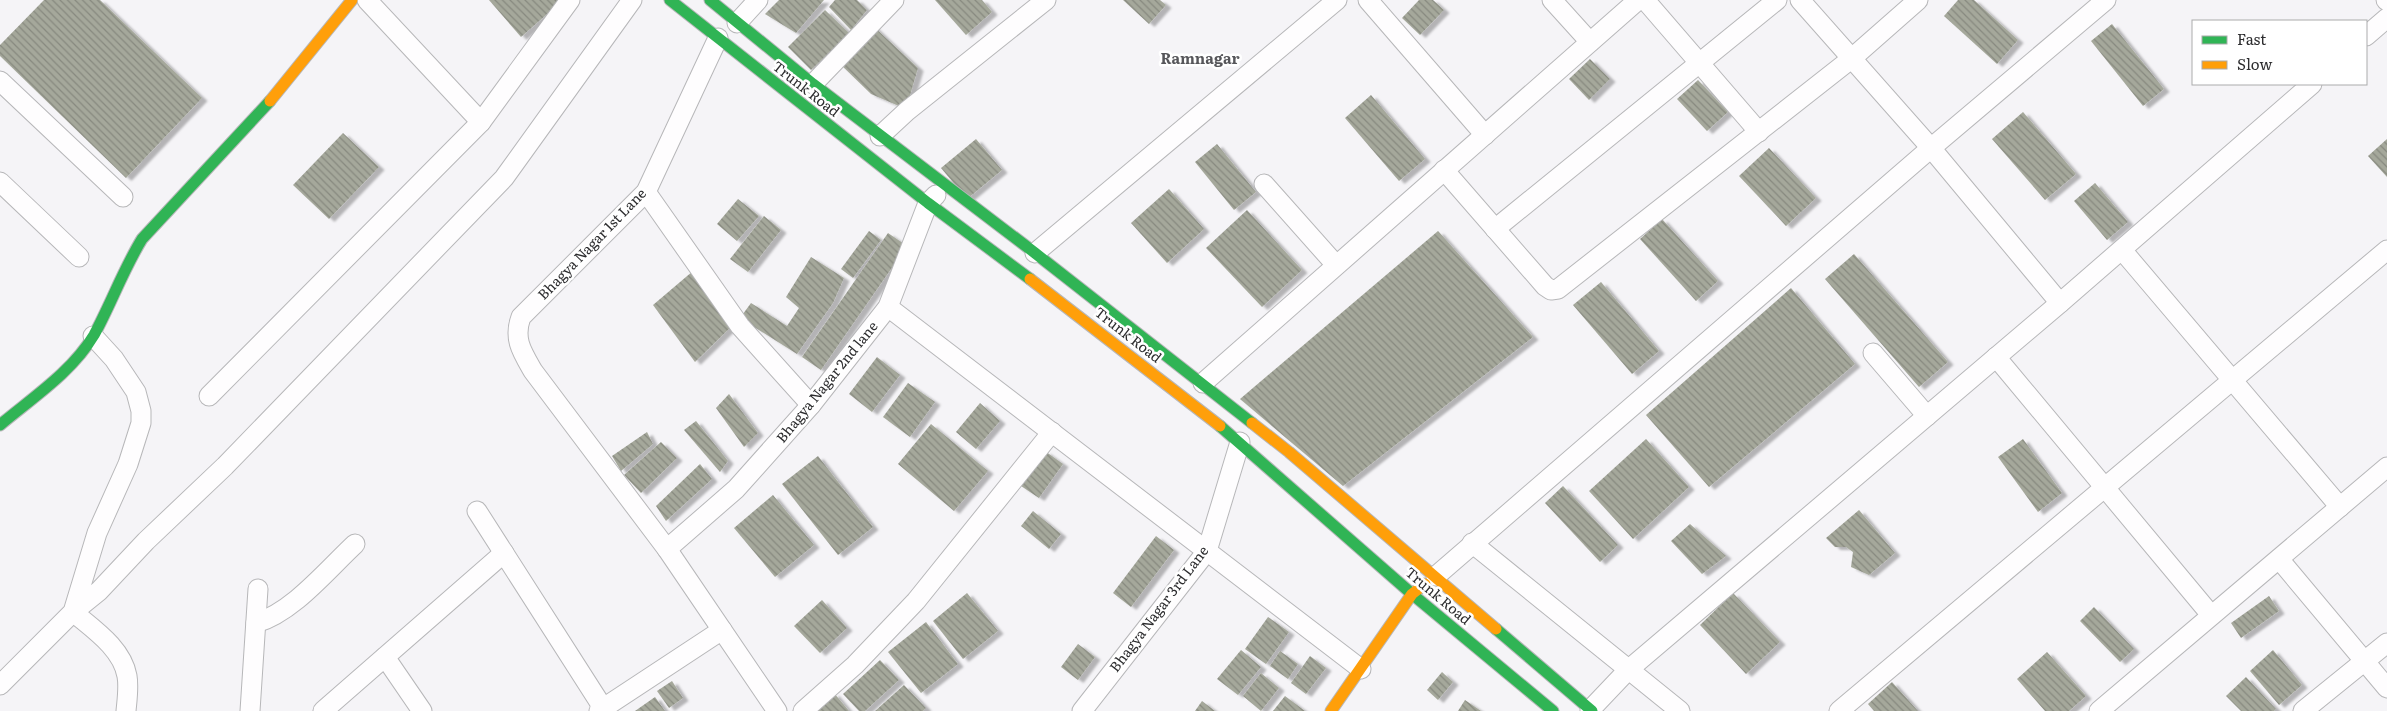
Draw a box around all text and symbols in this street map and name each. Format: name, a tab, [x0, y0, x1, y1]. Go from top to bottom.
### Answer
legend	[2192, 20, 2367, 85]
text: Fast	[2237, 27, 2266, 50]
district label: Ramnagar	[1160, 46, 1240, 69]
text: Slow	[2237, 52, 2272, 75]
street label: Trunk Road	[769, 56, 845, 121]
street label: Bhagya Nagar 1st Lane	[533, 183, 650, 304]
street label: Trunk Road	[1091, 302, 1167, 367]
street label: Bhagya Nagar 2nd lane	[771, 316, 882, 446]
street label: Bhagya Nagar 3rd Lane	[1104, 541, 1212, 676]
street label: Trunk Road	[1402, 562, 1476, 629]

